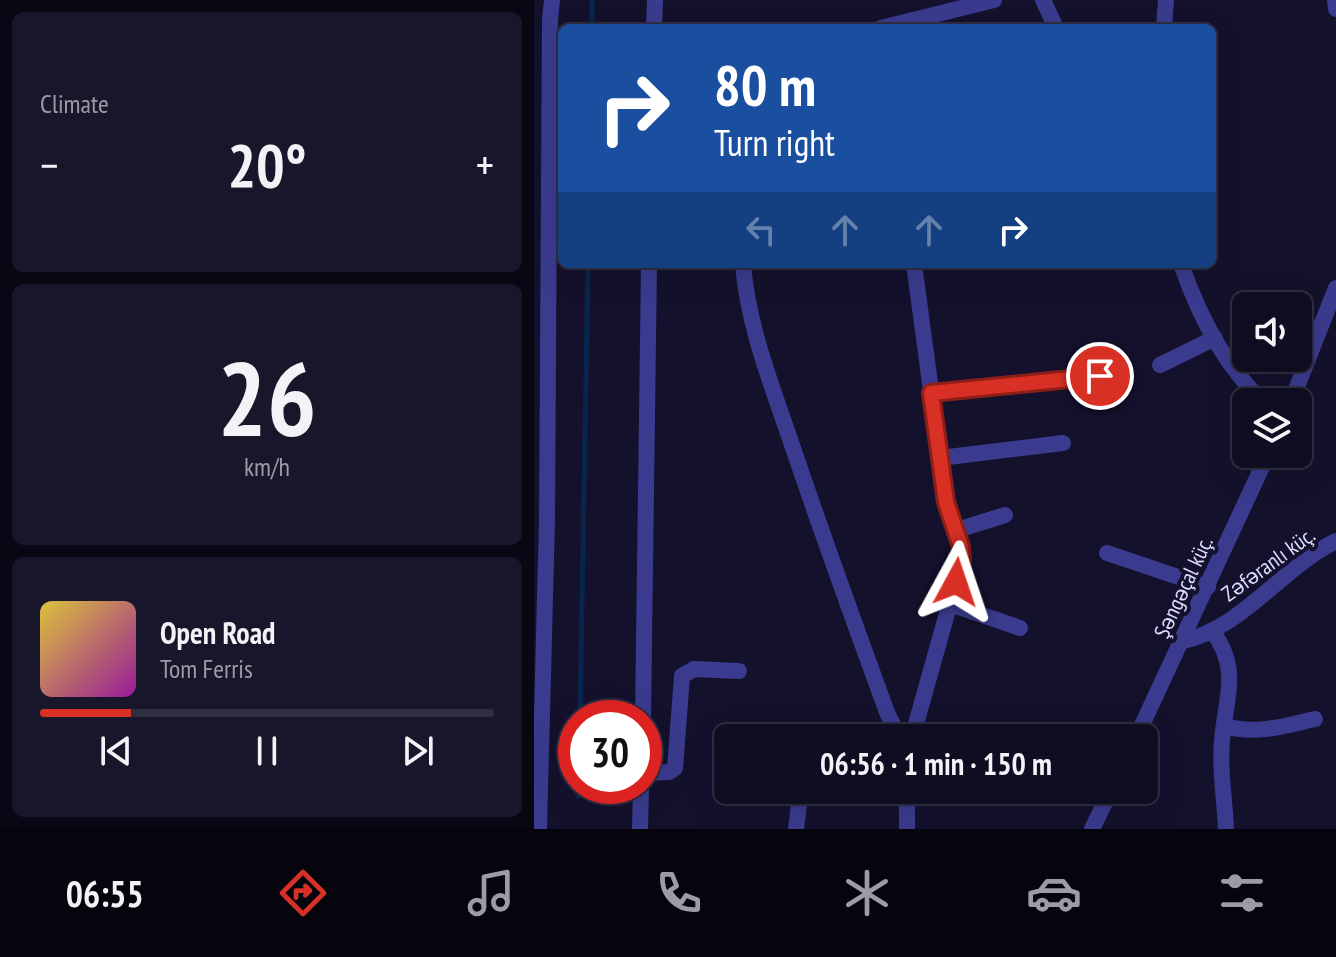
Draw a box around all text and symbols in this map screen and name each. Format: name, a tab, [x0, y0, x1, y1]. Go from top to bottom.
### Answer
text: 80 m	[714, 49, 816, 121]
icon: right	[582, 56, 686, 160]
text: Climate	[40, 87, 109, 120]
text: Turn right	[714, 119, 835, 166]
text: 20°	[227, 126, 307, 204]
text: −	[40, 136, 58, 193]
text: +	[476, 136, 494, 193]
icon: left	[739, 208, 783, 252]
icon: ahead	[823, 208, 867, 252]
icon: ahead	[907, 208, 951, 252]
icon: right	[991, 208, 1035, 252]
map controls	[1232, 292, 1312, 468]
button: sound	[1232, 292, 1312, 372]
text: 26	[217, 330, 317, 465]
pin	[1066, 342, 1134, 410]
icon: arrive	[1078, 354, 1122, 398]
button: layers	[1232, 388, 1312, 468]
text: km/h	[244, 450, 290, 483]
street label: Zəfəranlı küç.	[1216, 521, 1320, 607]
street label: Şəngəçal küç.	[1147, 531, 1219, 642]
position arrow	[914, 540, 998, 624]
text: Open Road	[160, 613, 275, 652]
text: Tom Ferris	[160, 652, 253, 685]
speed limit sign: 30	[558, 700, 662, 804]
icon: previous	[94, 729, 138, 773]
icon: pause	[245, 729, 289, 773]
icon: next	[396, 729, 440, 773]
text: 06:56 · 1 min · 150 m	[820, 744, 1052, 783]
icon: directions	[275, 865, 331, 921]
icon: music	[463, 865, 519, 921]
icon: phone	[651, 865, 707, 921]
icon: climate	[839, 865, 895, 921]
icon: car	[1026, 865, 1082, 921]
icon: filters	[1214, 865, 1270, 921]
text: 06:55	[66, 870, 144, 917]

